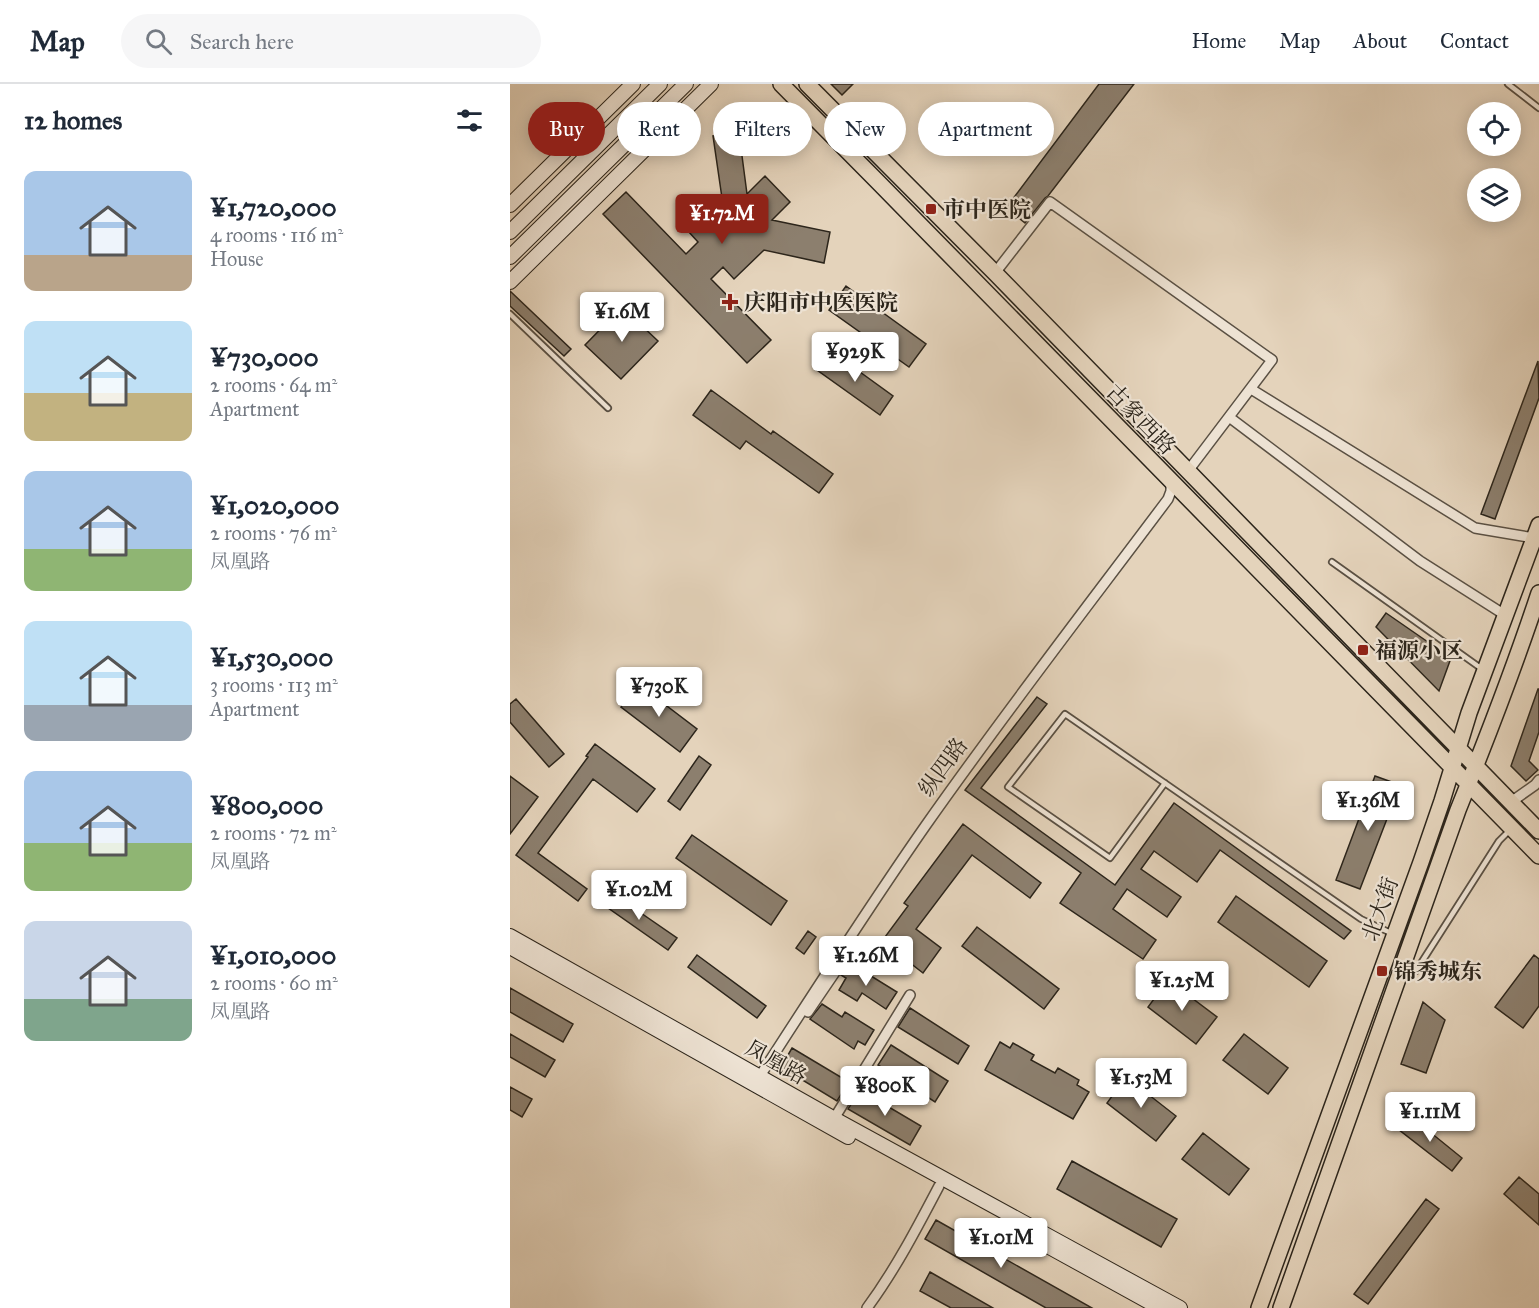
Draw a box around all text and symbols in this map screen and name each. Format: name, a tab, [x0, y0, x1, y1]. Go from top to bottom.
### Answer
search box	[121, 14, 541, 68]
text: Map	[30, 24, 85, 59]
icon: search	[142, 25, 175, 58]
text: Search here	[190, 28, 294, 55]
text: Home	[1191, 28, 1246, 54]
text: Map	[1279, 28, 1320, 54]
text: About	[1353, 28, 1407, 54]
text: Contact	[1440, 28, 1509, 54]
chip: Buy	[528, 102, 605, 156]
chip: Rent	[617, 102, 701, 156]
chip: Filters	[713, 102, 812, 156]
chip: New	[824, 102, 906, 156]
chip: Apartment	[918, 102, 1054, 156]
map controls	[1467, 102, 1521, 222]
button: locate	[1467, 102, 1521, 156]
text: 12 homes	[24, 104, 122, 136]
icon: filters	[453, 104, 486, 137]
button: layers	[1467, 168, 1521, 222]
text: ¥1,720,000	[210, 191, 337, 223]
pin: ¥1.72M	[673, 194, 771, 245]
icon: home	[72, 195, 144, 267]
place label: 市中医院	[943, 196, 1031, 223]
text: ¥1.72M	[689, 201, 755, 225]
marker: 市中医院	[924, 202, 938, 216]
text: 4 rooms · 116 m²	[210, 223, 343, 247]
text: House	[210, 247, 264, 271]
place label: 庆阳市中医医院	[744, 289, 898, 316]
pin: ¥1.6M	[580, 292, 664, 343]
marker: 庆阳市中医医院	[721, 293, 739, 311]
text: ¥1.6M	[594, 299, 650, 323]
pin: ¥929K	[813, 332, 897, 383]
text: ¥929K	[826, 339, 884, 363]
text: ¥730,000	[210, 341, 319, 373]
icon: home	[72, 345, 144, 417]
text: 2 rooms · 64 m²	[210, 373, 337, 397]
street label: 古象西路	[1101, 378, 1181, 460]
text: Apartment	[210, 397, 299, 421]
text: ¥1,020,000	[210, 489, 339, 521]
icon: home	[72, 495, 144, 567]
text: 2 rooms · 76 m²	[210, 521, 337, 545]
text: 凤凰路	[210, 549, 270, 573]
place label: 福源小区	[1375, 637, 1463, 664]
text: ¥1,530,000	[210, 641, 333, 673]
marker: 福源小区	[1356, 643, 1370, 657]
icon: home	[72, 645, 144, 717]
pin: ¥730K	[617, 667, 701, 718]
text: 3 rooms · 113 m²	[210, 673, 338, 697]
text: ¥730K	[630, 674, 688, 698]
text: Apartment	[210, 697, 299, 721]
street label: 纵四路	[913, 732, 973, 802]
pin: ¥1.36M	[1319, 781, 1417, 832]
text: ¥1.36M	[1336, 788, 1400, 812]
text: ¥800,000	[210, 789, 323, 821]
icon: home	[72, 795, 144, 867]
text: 2 rooms · 72 m²	[210, 821, 337, 845]
text: 凤凰路	[210, 849, 270, 873]
pin: ¥1.02M	[590, 870, 688, 921]
street label: 北大街	[1356, 873, 1404, 945]
text: ¥1.02M	[605, 877, 673, 901]
pin: ¥1.26M	[817, 936, 915, 987]
text: ¥1,010,000	[210, 939, 336, 971]
text: ¥1.26M	[833, 943, 899, 967]
icon: home	[72, 945, 144, 1017]
place label: 锦秀城东	[1394, 958, 1482, 985]
pin: ¥1.25M	[1133, 961, 1231, 1012]
marker: 锦秀城东	[1375, 964, 1389, 978]
text: ¥1.25M	[1150, 968, 1214, 992]
text: 2 rooms · 60 m²	[210, 971, 338, 995]
text: 凤凰路	[210, 999, 270, 1023]
street label: 凤凰路	[741, 1034, 811, 1090]
pin: ¥1.53M	[1092, 1058, 1190, 1109]
text: ¥1.53M	[1110, 1065, 1172, 1089]
pin: ¥800K	[843, 1066, 927, 1117]
text: ¥800K	[854, 1073, 916, 1097]
pin: ¥1.11M	[1381, 1092, 1479, 1143]
text: ¥1.11M	[1399, 1099, 1461, 1123]
pin: ¥1.01M	[952, 1218, 1050, 1269]
text: ¥1.01M	[968, 1225, 1034, 1249]

